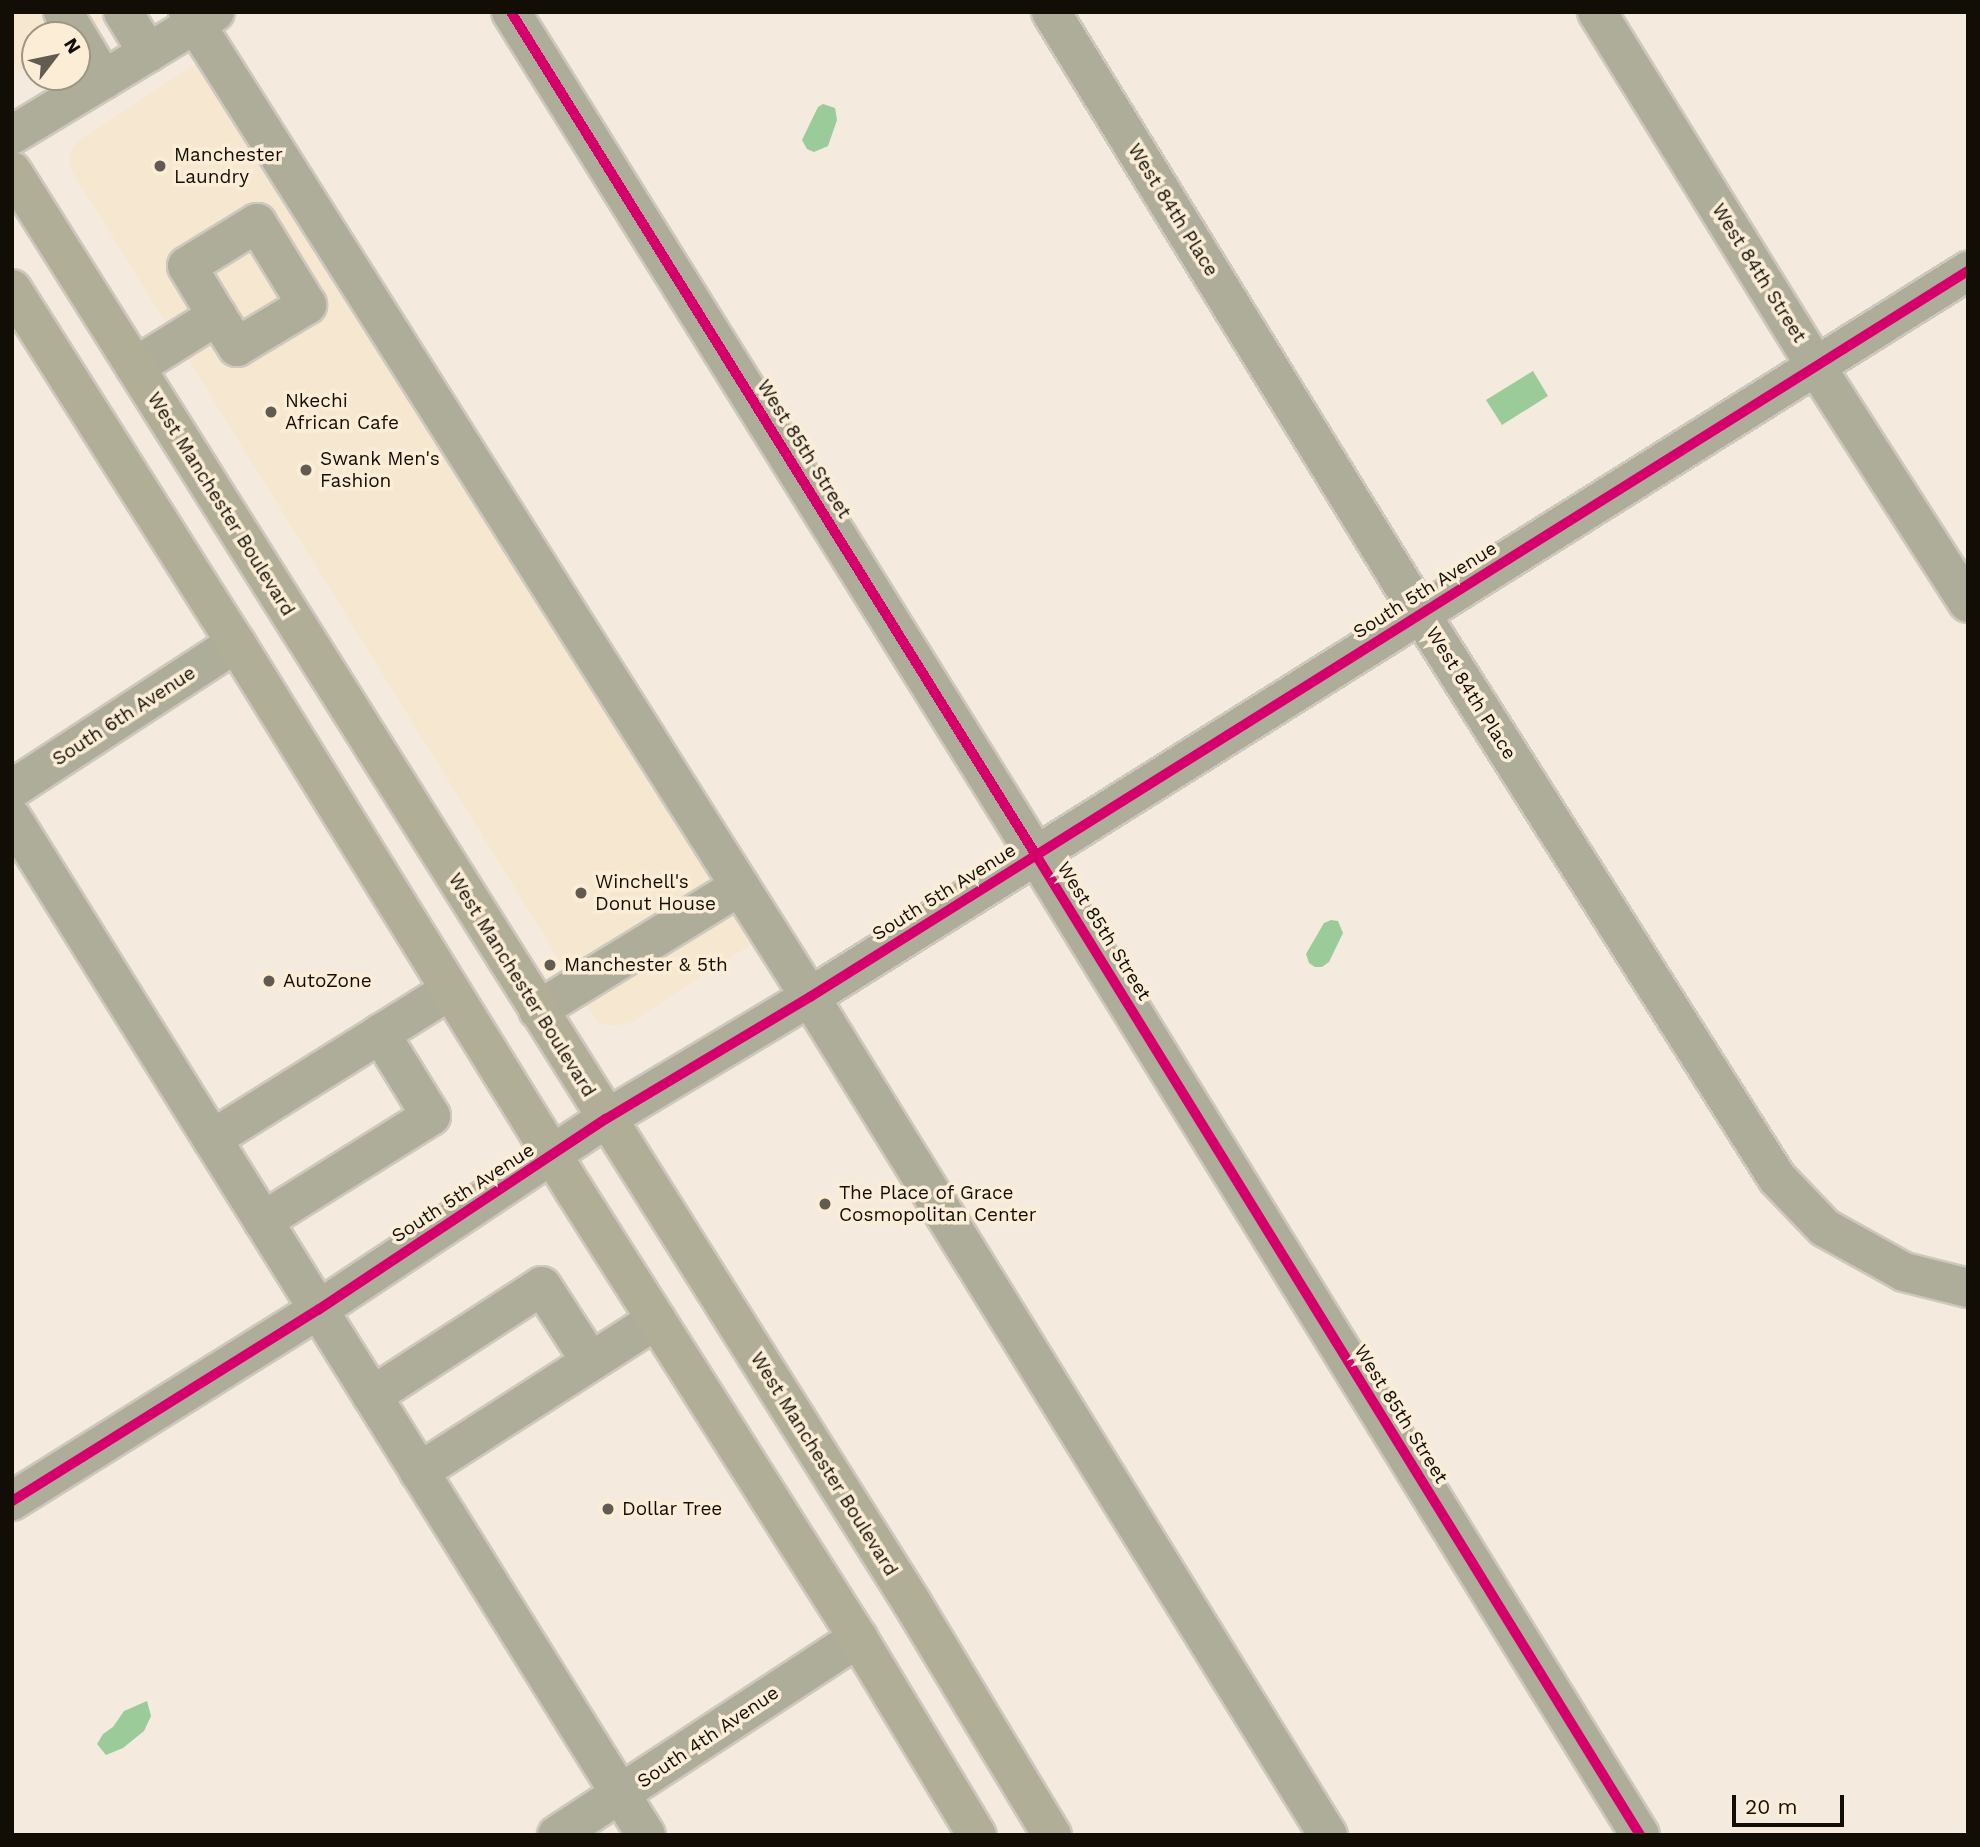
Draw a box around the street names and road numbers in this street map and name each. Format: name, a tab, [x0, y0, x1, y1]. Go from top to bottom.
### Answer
street label: West 84th Place	[1123, 139, 1223, 281]
street label: West 84th Street	[1707, 199, 1811, 347]
street label: West 85th Street	[752, 375, 856, 523]
street label: West Manchester Boulevard	[142, 388, 300, 620]
street label: South 5th Avenue	[1349, 536, 1501, 644]
street label: West 84th Place	[1421, 622, 1521, 764]
street label: South 6th Avenue	[48, 661, 200, 771]
street label: South 5th Avenue	[868, 838, 1020, 946]
street label: West 85th Street	[1052, 857, 1156, 1005]
street label: West Manchester Boulevard	[443, 869, 601, 1101]
street label: South 5th Avenue	[387, 1138, 539, 1248]
street label: West 85th Street	[1349, 1340, 1453, 1488]
street label: West Manchester Boulevard	[745, 1348, 903, 1580]
street label: South 4th Avenue	[633, 1681, 783, 1793]

